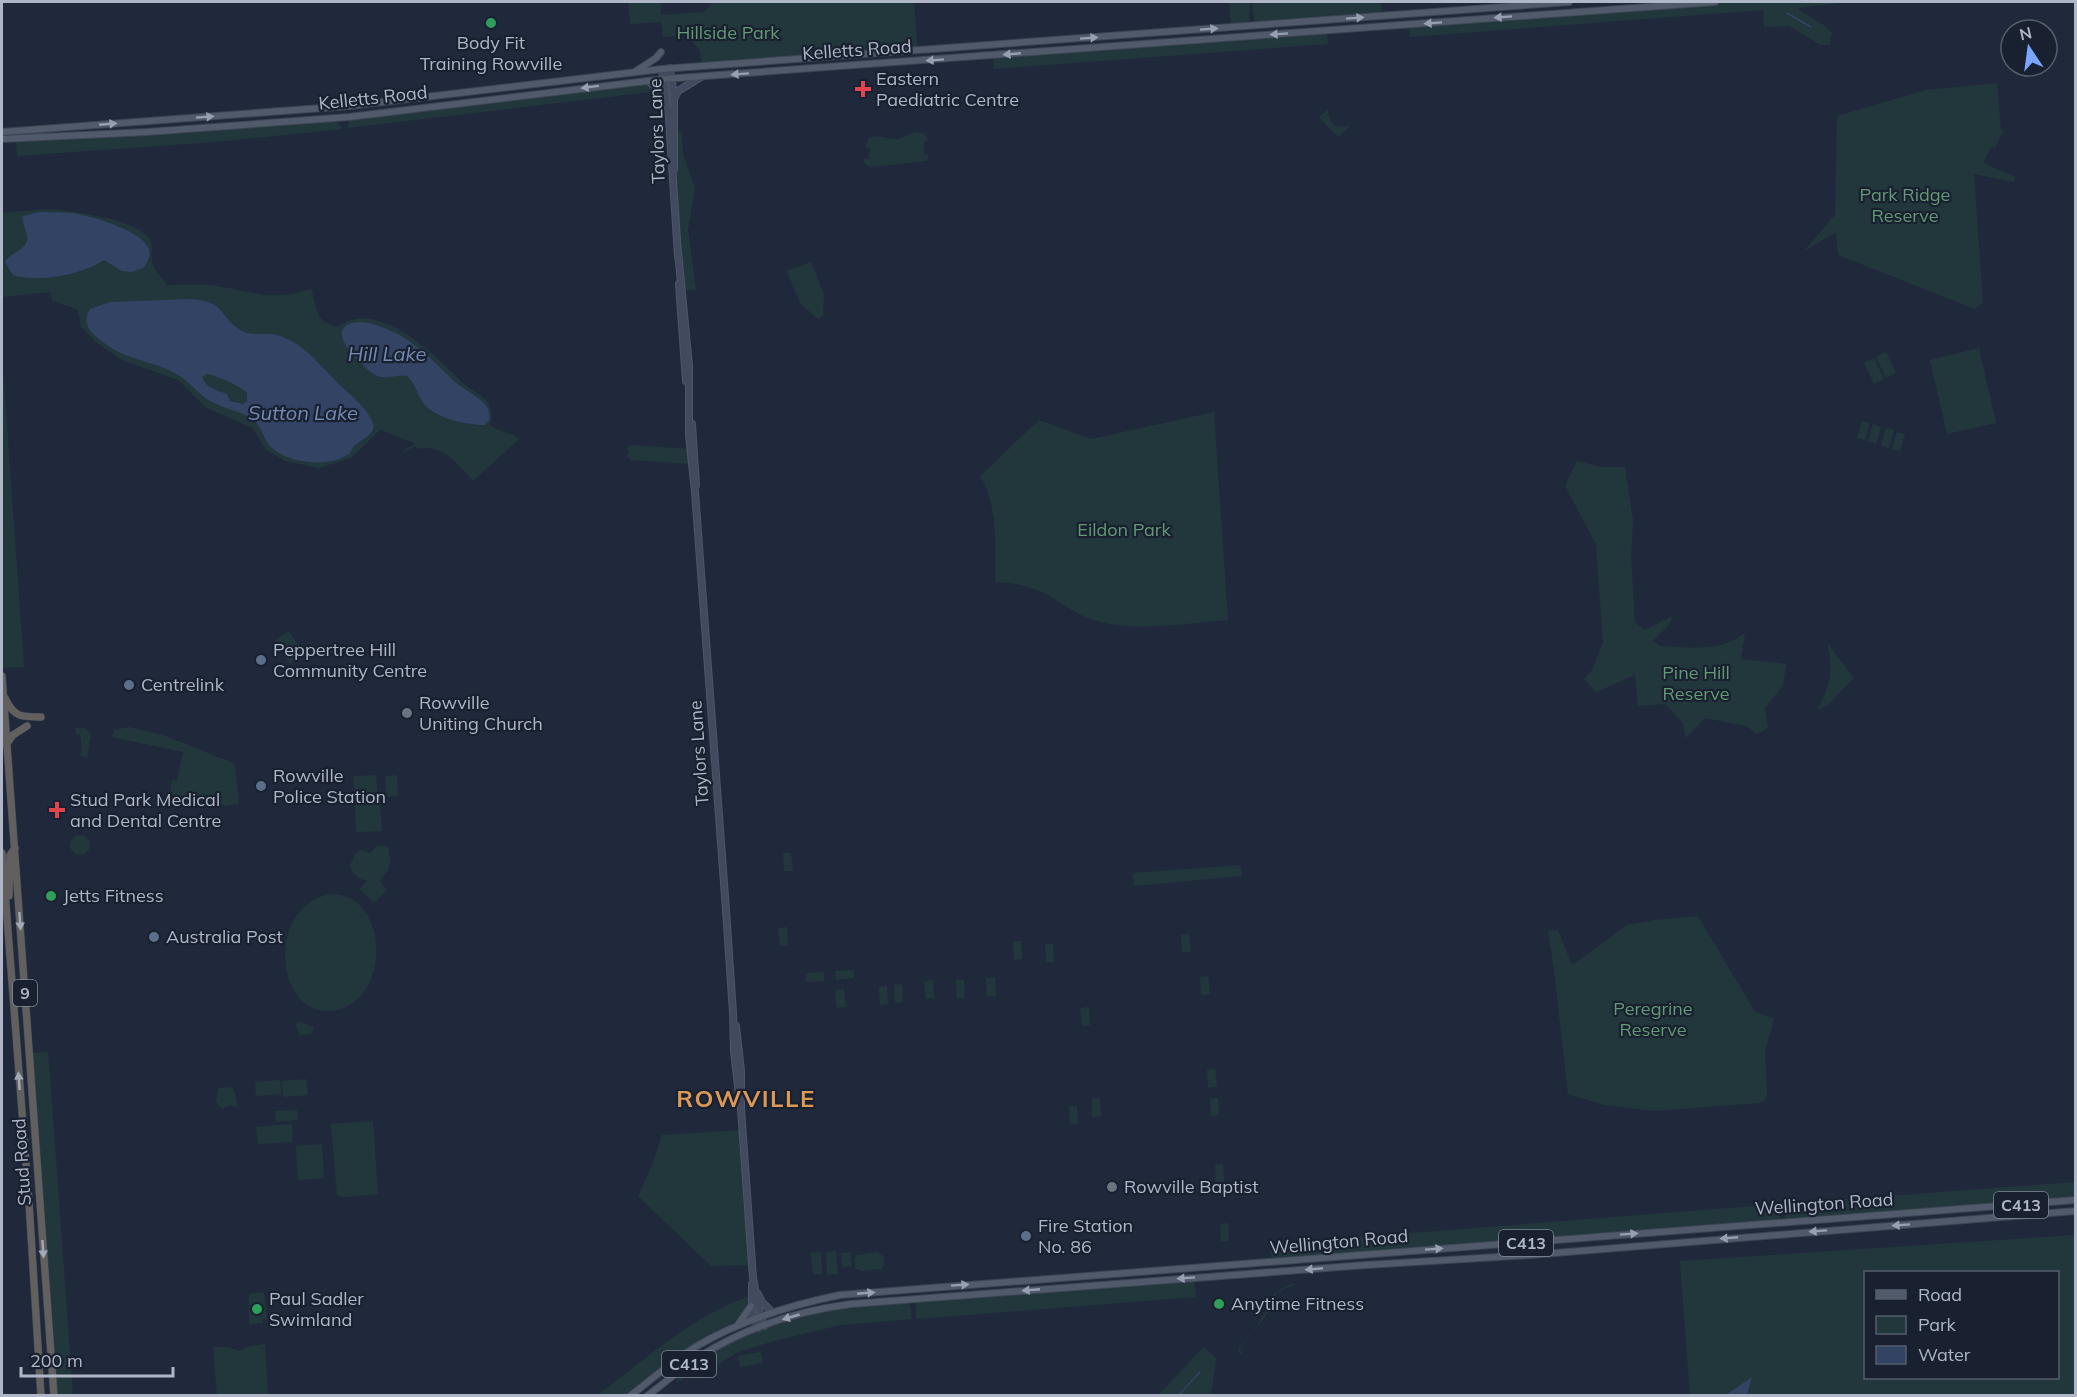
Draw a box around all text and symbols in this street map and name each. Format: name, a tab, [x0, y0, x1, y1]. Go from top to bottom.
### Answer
one-way arrow	[1346, 13, 1365, 23]
one-way arrow	[1493, 13, 1512, 22]
marker: Body Fit Training Rowville	[484, 16, 498, 30]
one-way arrow	[1424, 18, 1443, 27]
north arrow	[1999, 18, 2059, 78]
park label: Hillside Park	[676, 21, 780, 44]
text: N	[2017, 22, 2034, 44]
one-way arrow	[1199, 24, 1218, 34]
one-way arrow	[1270, 29, 1289, 39]
place label: Body Fit Training Rowville	[420, 31, 562, 75]
one-way arrow	[1080, 33, 1099, 43]
street label: Kelletts Road	[802, 34, 912, 65]
one-way arrow	[1003, 49, 1022, 59]
one-way arrow	[925, 55, 944, 64]
place label: Eastern Paediatric Centre	[876, 67, 1019, 111]
one-way arrow	[731, 69, 750, 79]
street label: Taylors Lane	[643, 78, 670, 184]
street label: Kelletts Road	[317, 80, 429, 115]
marker: Eastern Paediatric Centre	[854, 80, 872, 98]
one-way arrow	[581, 82, 600, 91]
one-way arrow	[196, 112, 215, 121]
one-way arrow	[99, 119, 118, 129]
park label: Park Ridge Reserve	[1860, 183, 1950, 227]
water label: Hill Lake	[348, 341, 426, 366]
water label: Sutton Lake	[248, 400, 358, 425]
park label: Eildon Park	[1077, 518, 1171, 541]
place label: Peppertree Hill Community Centre	[273, 638, 427, 682]
marker: Peppertree Hill Community Centre	[254, 653, 268, 667]
park label: Pine Hill Reserve	[1662, 661, 1730, 705]
place label: Centrelink	[141, 673, 225, 696]
marker: Centrelink	[122, 678, 136, 692]
place label: Rowville Uniting Church	[419, 691, 543, 735]
street label: Taylors Lane	[683, 700, 714, 806]
marker: Rowville Uniting Church	[400, 706, 414, 720]
place label: Rowville Police Station	[273, 764, 386, 808]
marker: Rowville Police Station	[254, 779, 268, 793]
place label: Stud Park Medical and Dental Centre	[70, 788, 221, 832]
marker: Stud Park Medical and Dental Centre	[48, 801, 66, 819]
place label: Jetts Fitness	[63, 884, 164, 907]
marker: Jetts Fitness	[44, 889, 58, 903]
one-way arrow	[15, 911, 25, 930]
place label: Australia Post	[166, 925, 283, 948]
marker: Australia Post	[147, 930, 161, 944]
road number: 9	[13, 980, 37, 1006]
park label: Peregrine Reserve	[1613, 997, 1693, 1041]
one-way arrow	[14, 1072, 24, 1091]
district label: ROWVILLE	[676, 1083, 816, 1113]
street label: Stud Road	[7, 1118, 36, 1206]
place label: Rowville Baptist	[1124, 1175, 1259, 1198]
marker: Rowville Baptist	[1105, 1180, 1119, 1194]
street label: Wellington Road	[1754, 1187, 1894, 1220]
road number: C413	[1994, 1192, 2048, 1218]
place label: Fire Station No. 86	[1038, 1214, 1133, 1258]
one-way arrow	[1891, 1220, 1910, 1230]
street label: Wellington Road	[1269, 1224, 1409, 1259]
one-way arrow	[1809, 1227, 1828, 1236]
marker: Fire Station No. 86	[1019, 1229, 1033, 1243]
road number: C413	[1499, 1230, 1553, 1256]
one-way arrow	[1619, 1230, 1638, 1239]
one-way arrow	[1720, 1234, 1739, 1243]
one-way arrow	[39, 1240, 48, 1259]
one-way arrow	[1425, 1244, 1444, 1254]
one-way arrow	[1304, 1264, 1323, 1274]
legend	[1864, 1271, 2059, 1379]
one-way arrow	[1176, 1273, 1195, 1283]
one-way arrow	[950, 1280, 969, 1290]
text: Road	[1918, 1283, 1962, 1306]
one-way arrow	[1021, 1285, 1040, 1294]
place label: Paul Sadler Swimland	[269, 1287, 364, 1331]
one-way arrow	[857, 1288, 876, 1298]
place label: Anytime Fitness	[1231, 1292, 1364, 1315]
marker: Anytime Fitness	[1212, 1297, 1226, 1311]
marker: Paul Sadler Swimland	[250, 1302, 264, 1316]
one-way arrow	[782, 1313, 800, 1322]
text: Park	[1918, 1313, 1957, 1336]
scale bar	[21, 1340, 172, 1378]
text: Water	[1918, 1343, 1971, 1366]
text: 200 m	[30, 1349, 83, 1372]
road number: C413	[662, 1351, 716, 1377]

